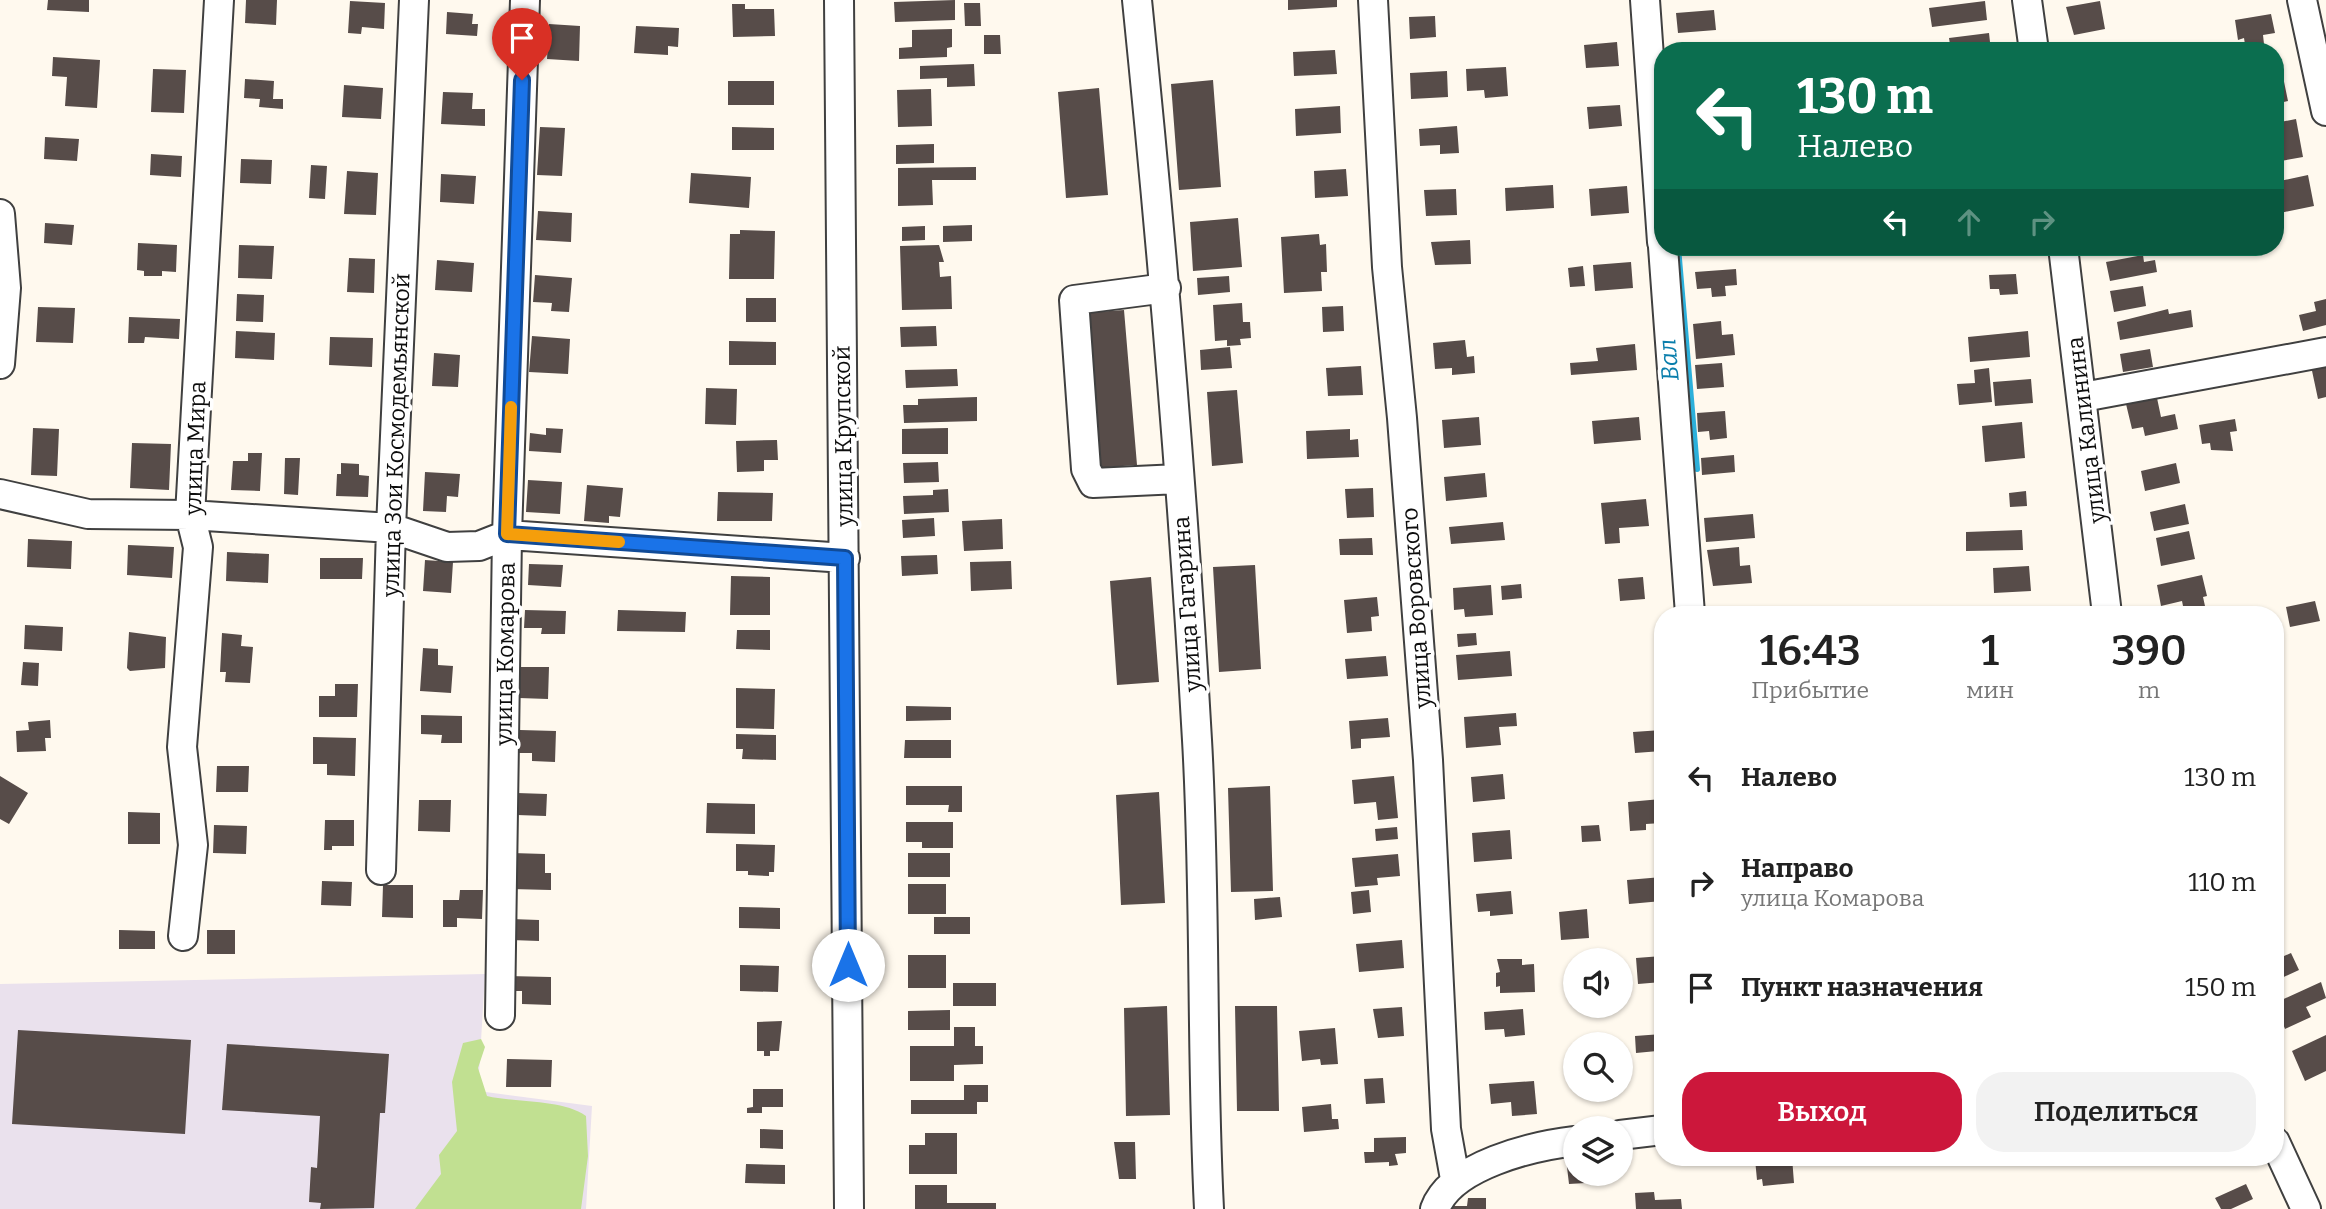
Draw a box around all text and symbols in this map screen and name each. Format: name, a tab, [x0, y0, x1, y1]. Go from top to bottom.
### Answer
pin	[492, 8, 552, 80]
icon: arrive	[503, 19, 541, 57]
text: 130 m	[1797, 67, 1933, 126]
icon: left	[1682, 70, 1773, 161]
text: Налево	[1797, 127, 1913, 165]
icon: left	[1877, 203, 1915, 241]
icon: ahead	[1950, 203, 1988, 241]
icon: right	[2023, 203, 2061, 241]
street label: улица Зои Космодемьянской	[376, 273, 416, 598]
street label: улица Калинина	[2061, 335, 2111, 526]
water label: Вал	[1653, 338, 1685, 382]
street label: улица Крупской	[827, 345, 859, 528]
street label: улица Мира	[179, 380, 211, 517]
street label: улица Воровского	[1395, 507, 1437, 710]
street label: улица Гагарина	[1167, 515, 1207, 694]
street label: улица Комарова	[489, 562, 521, 747]
text: 16:43	[1759, 626, 1861, 676]
text: 1	[1981, 626, 1999, 676]
text: 390	[2111, 626, 2187, 676]
text: Прибытие	[1751, 676, 1869, 704]
text: мин	[1966, 676, 2014, 704]
text: m	[2138, 676, 2160, 704]
icon: left	[1682, 759, 1720, 797]
text: Налево	[1741, 762, 1837, 793]
text: 130 m	[2184, 762, 2256, 793]
text: Направо	[1741, 853, 1854, 884]
icon: right	[1682, 864, 1720, 902]
text: 110 m	[2188, 867, 2256, 898]
text: улица Комарова	[1741, 884, 1924, 912]
position arrow	[811, 928, 885, 1002]
map controls	[1563, 948, 1633, 1186]
button: sound	[1563, 948, 1633, 1018]
icon: arrive	[1682, 969, 1720, 1007]
text: Пункт назначения	[1741, 972, 1983, 1003]
text: 150 m	[2185, 972, 2256, 1003]
button: search	[1563, 1032, 1633, 1102]
button: Выход	[1682, 1072, 1962, 1152]
button: Поделиться	[1976, 1072, 2256, 1152]
button: layers	[1563, 1116, 1633, 1186]

